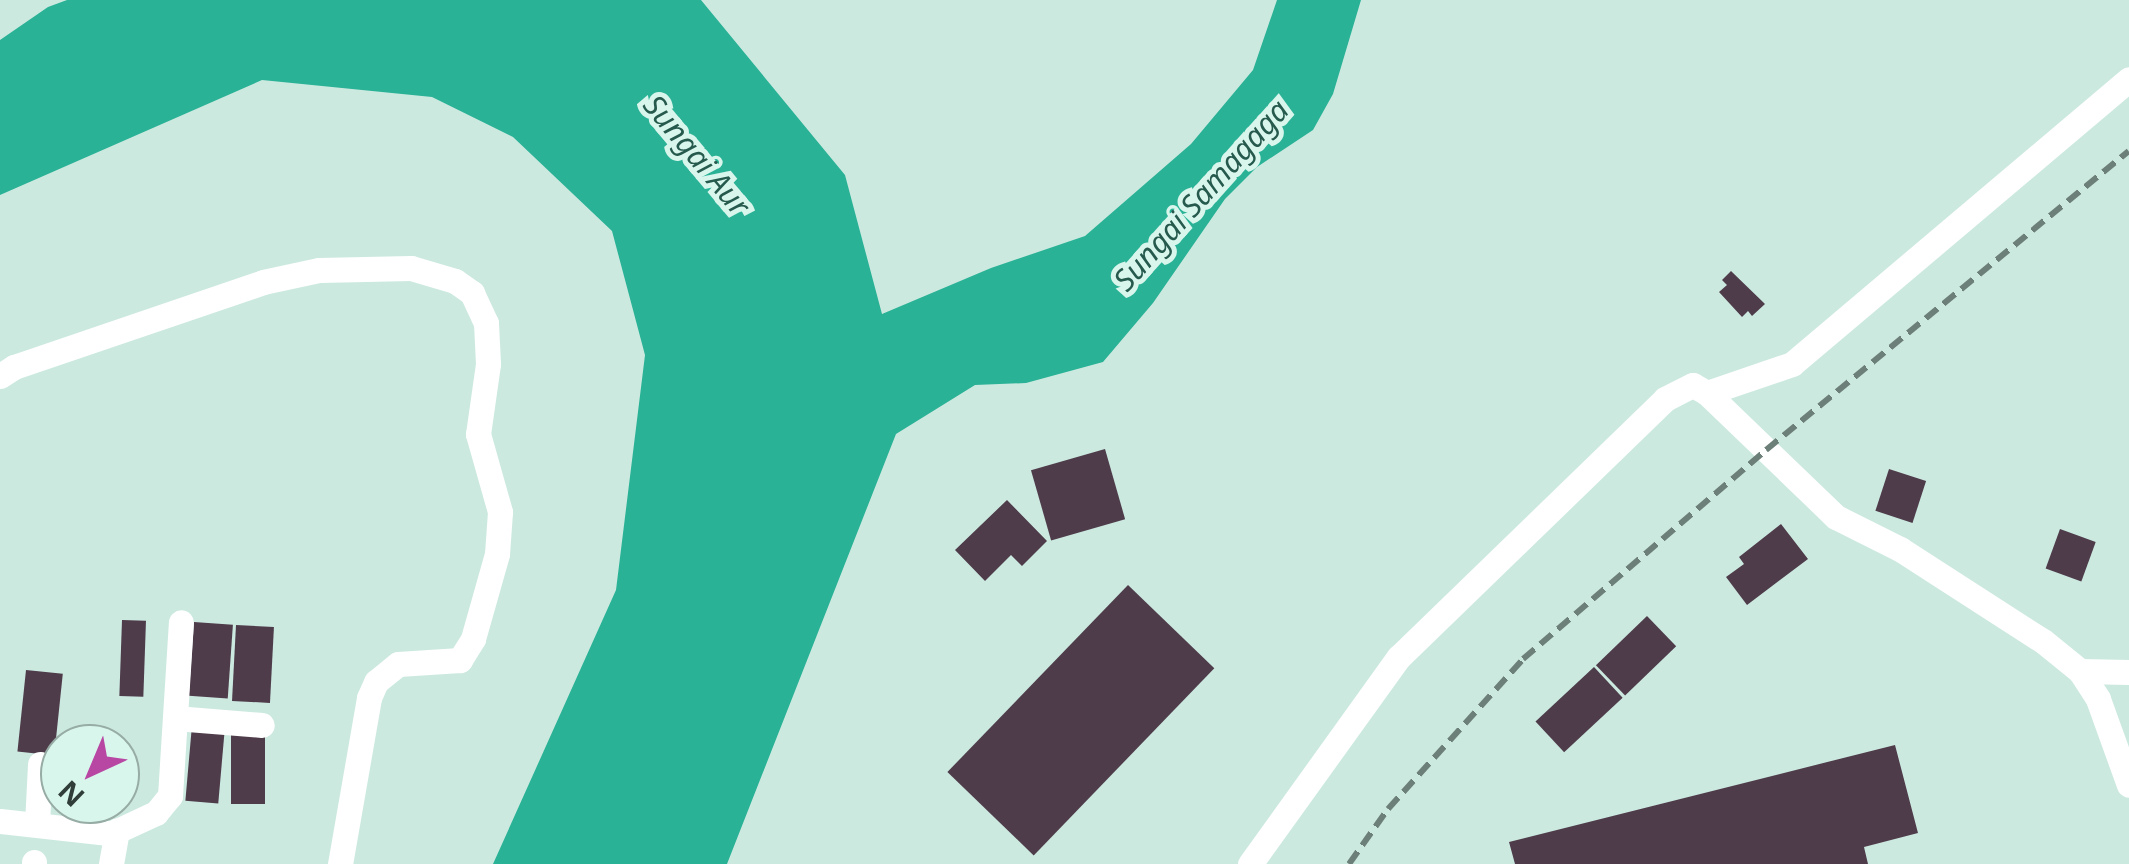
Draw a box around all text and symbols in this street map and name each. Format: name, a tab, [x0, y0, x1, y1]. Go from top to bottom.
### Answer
water label: Sungai Aur	[636, 88, 758, 222]
water label: Sungai Samagaga	[1106, 92, 1296, 298]
north arrow	[40, 724, 140, 824]
text: N	[49, 773, 92, 816]

